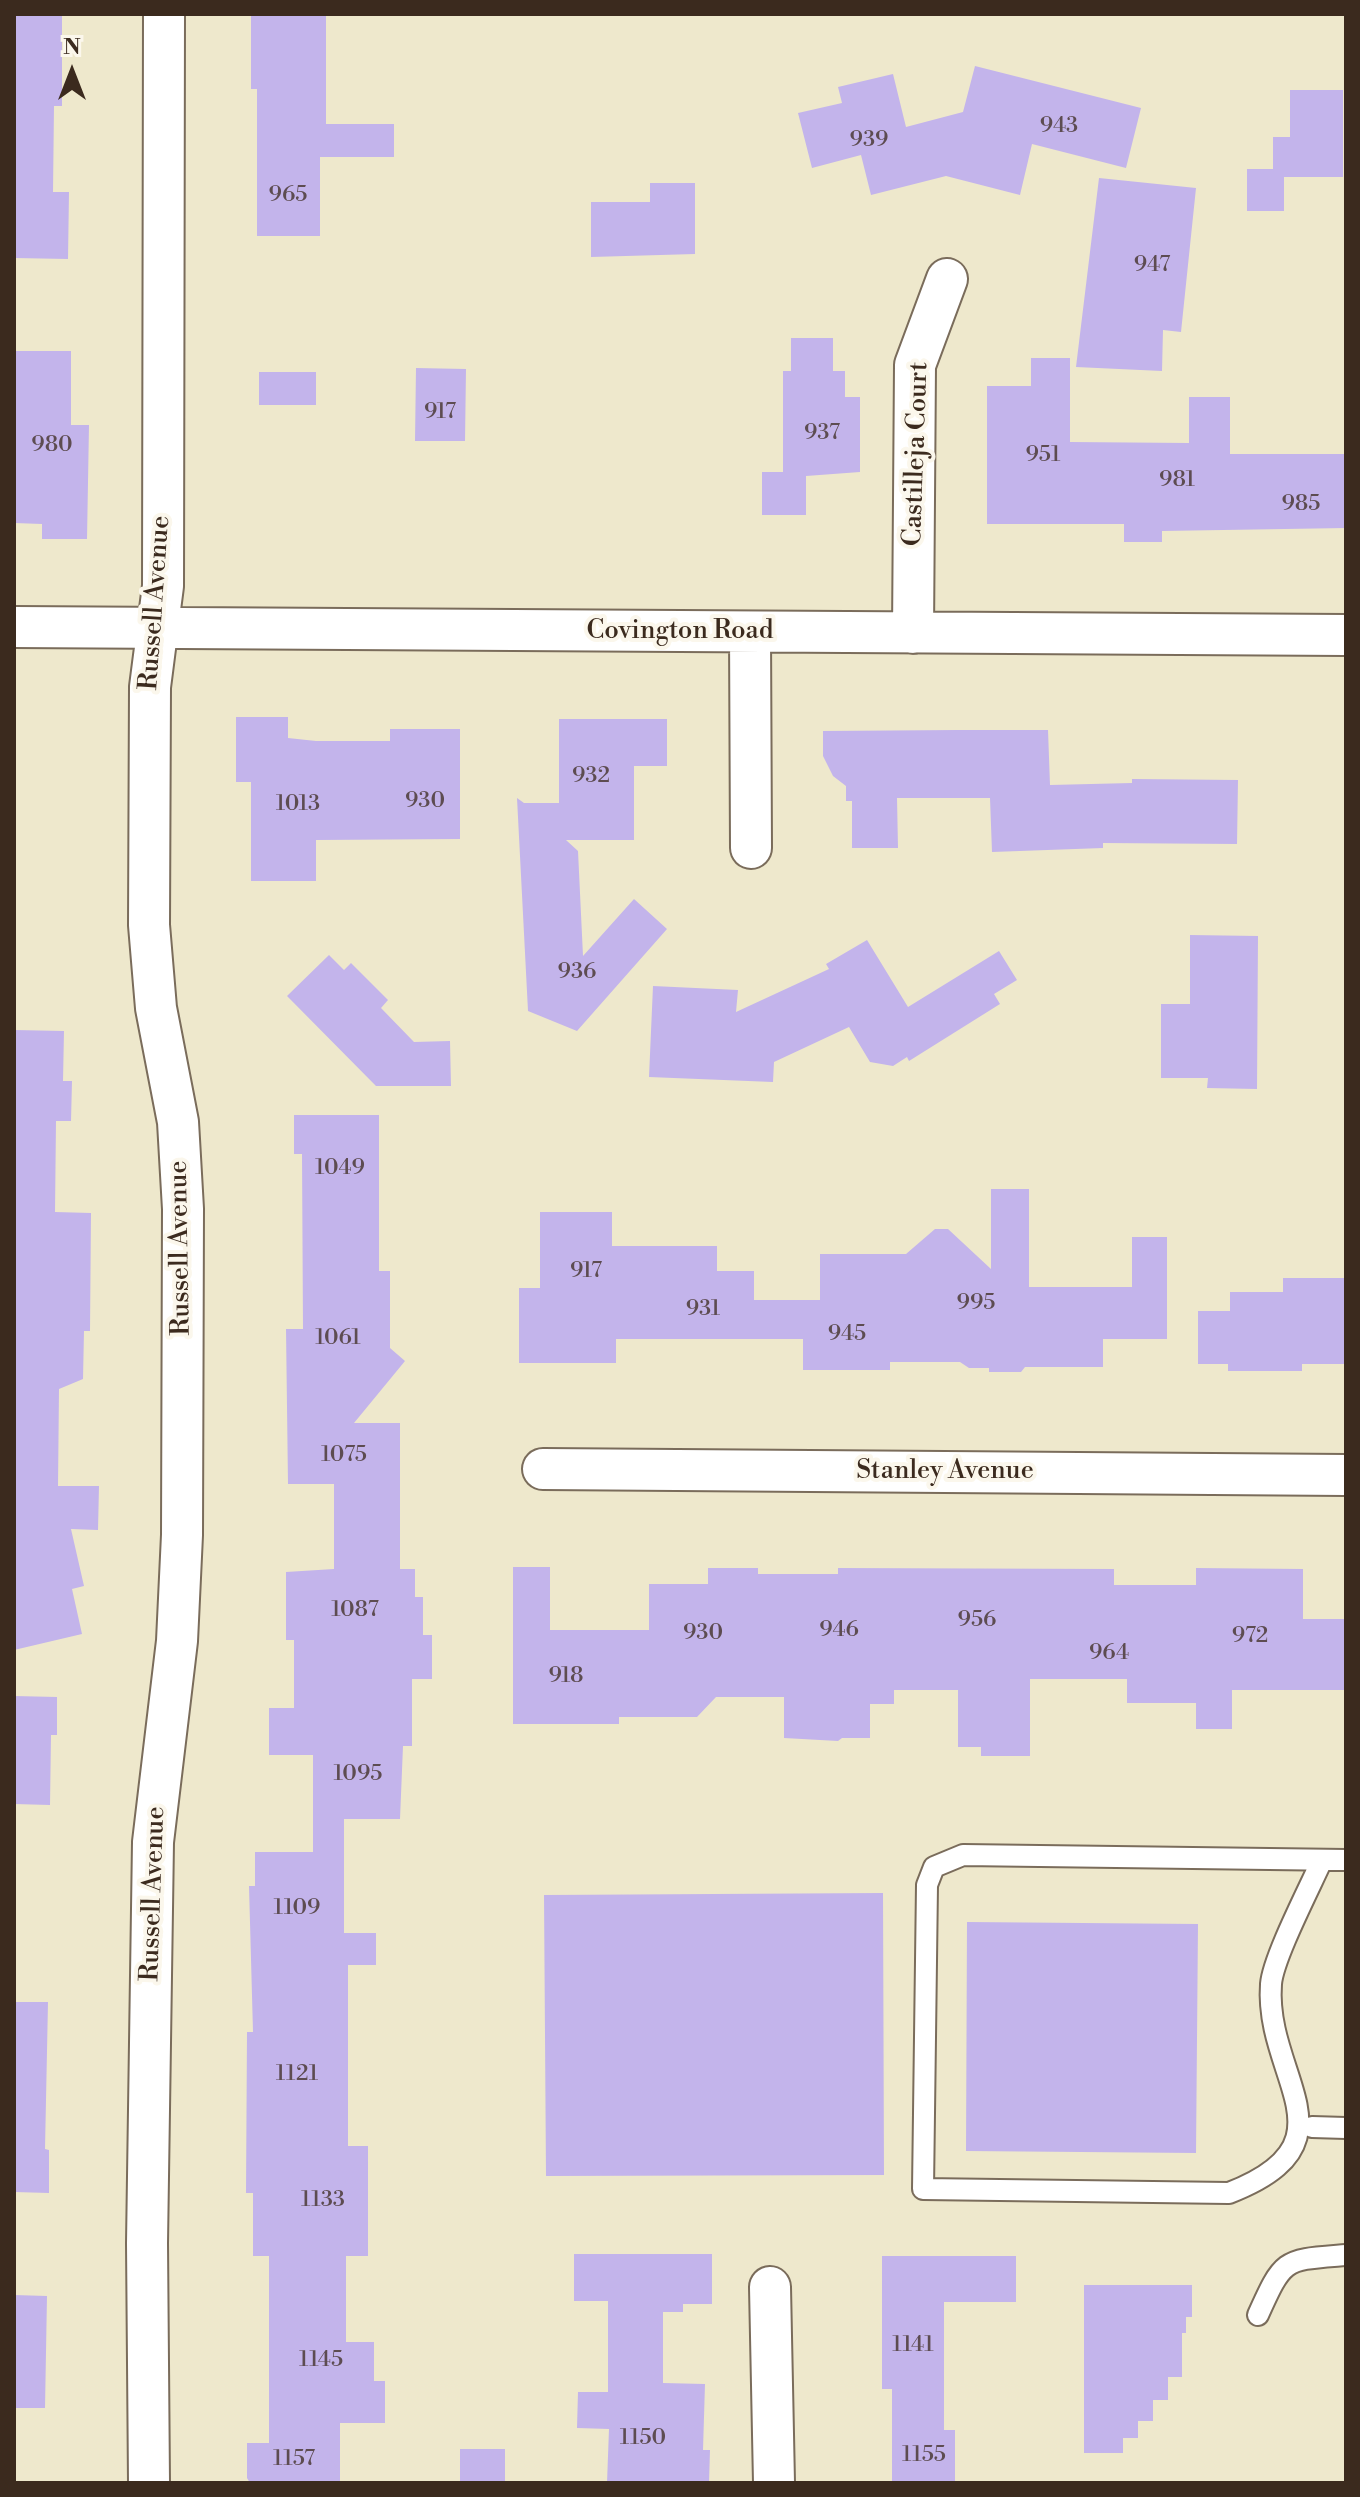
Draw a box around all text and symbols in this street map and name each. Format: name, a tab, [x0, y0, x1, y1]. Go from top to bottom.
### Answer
north arrow	[32, 32, 112, 112]
text: N	[63, 34, 81, 61]
house number: 943	[1040, 114, 1078, 140]
house number: 939	[850, 128, 888, 154]
house number: 965	[269, 183, 307, 209]
house number: 947	[1134, 253, 1170, 279]
street label: Castilleja Court	[898, 361, 936, 547]
house number: 917	[424, 400, 456, 426]
house number: 937	[804, 421, 840, 447]
house number: 980	[31, 433, 73, 459]
house number: 951	[1026, 443, 1060, 469]
house number: 981	[1159, 468, 1195, 494]
house number: 985	[1282, 492, 1320, 518]
street label: Russell Avenue	[134, 515, 178, 691]
street label: Covington Road	[586, 616, 774, 648]
house number: 932	[572, 764, 610, 790]
house number: 930	[405, 789, 445, 815]
house number: 1013	[276, 792, 320, 818]
house number: 936	[558, 960, 596, 986]
house number: 1049	[315, 1156, 365, 1182]
street label: Russell Avenue	[164, 1160, 198, 1336]
house number: 917	[570, 1259, 602, 1285]
house number: 995	[957, 1291, 995, 1317]
house number: 931	[686, 1297, 720, 1323]
house number: 945	[828, 1322, 866, 1348]
house number: 1061	[315, 1326, 361, 1352]
house number: 1075	[321, 1443, 367, 1469]
street label: Stanley Avenue	[856, 1456, 1034, 1488]
house number: 1087	[331, 1598, 379, 1624]
house number: 956	[958, 1608, 996, 1634]
house number: 946	[819, 1618, 859, 1644]
house number: 930	[683, 1621, 723, 1647]
house number: 972	[1232, 1624, 1268, 1650]
house number: 964	[1089, 1641, 1129, 1667]
house number: 918	[548, 1664, 584, 1690]
house number: 1095	[334, 1762, 382, 1788]
street label: Russell Avenue	[135, 1806, 173, 1982]
house number: 1109	[274, 1896, 320, 1922]
house number: 1121	[276, 2062, 318, 2088]
house number: 1133	[301, 2188, 345, 2214]
house number: 1141	[892, 2333, 934, 2359]
house number: 1145	[299, 2348, 343, 2374]
house number: 1150	[620, 2426, 666, 2452]
house number: 1155	[902, 2443, 946, 2469]
house number: 1157	[273, 2447, 315, 2473]

